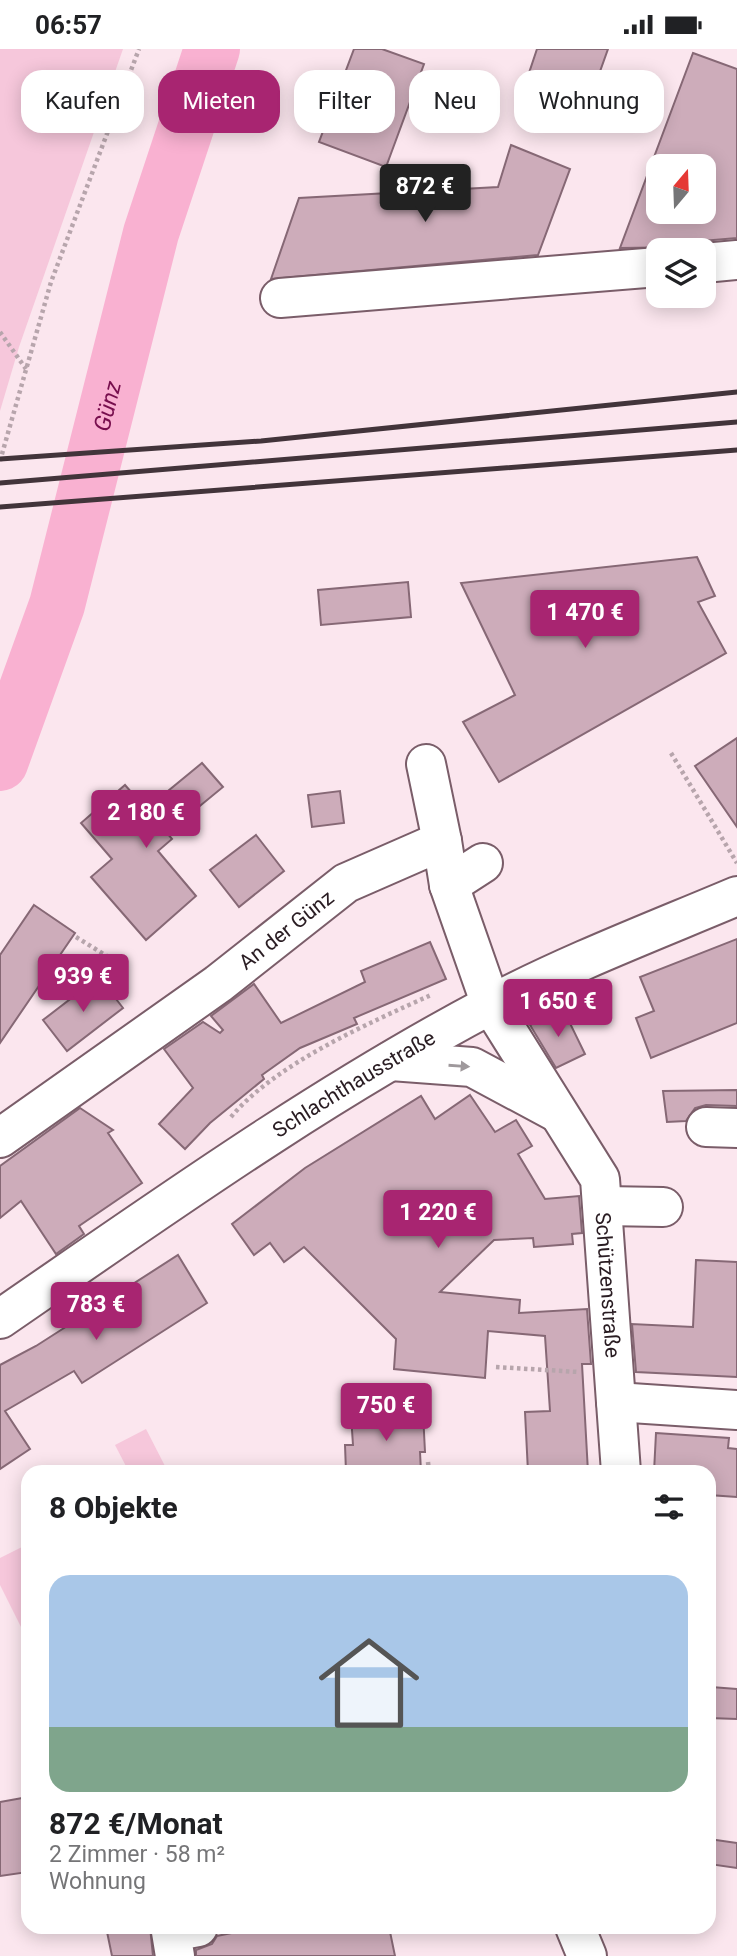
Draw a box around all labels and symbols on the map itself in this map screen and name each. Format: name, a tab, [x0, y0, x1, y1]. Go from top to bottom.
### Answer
north arrow	[646, 154, 716, 224]
pin: 872 €	[376, 165, 474, 224]
water label: Günz	[88, 378, 127, 434]
pin: 1 470 €	[520, 591, 650, 650]
pin: 2 180 €	[81, 791, 211, 850]
street label: An der Günz	[234, 885, 338, 975]
pin: 939 €	[34, 955, 132, 1014]
pin: 1 650 €	[493, 979, 623, 1039]
street label: Schlachthausstraße	[268, 1025, 439, 1143]
one-way arrow	[448, 1061, 470, 1072]
pin: 1 220 €	[373, 1191, 503, 1250]
street label: Schützenstraße	[590, 1211, 625, 1359]
pin: 783 €	[47, 1283, 145, 1342]
pin: 750 €	[337, 1383, 435, 1443]

